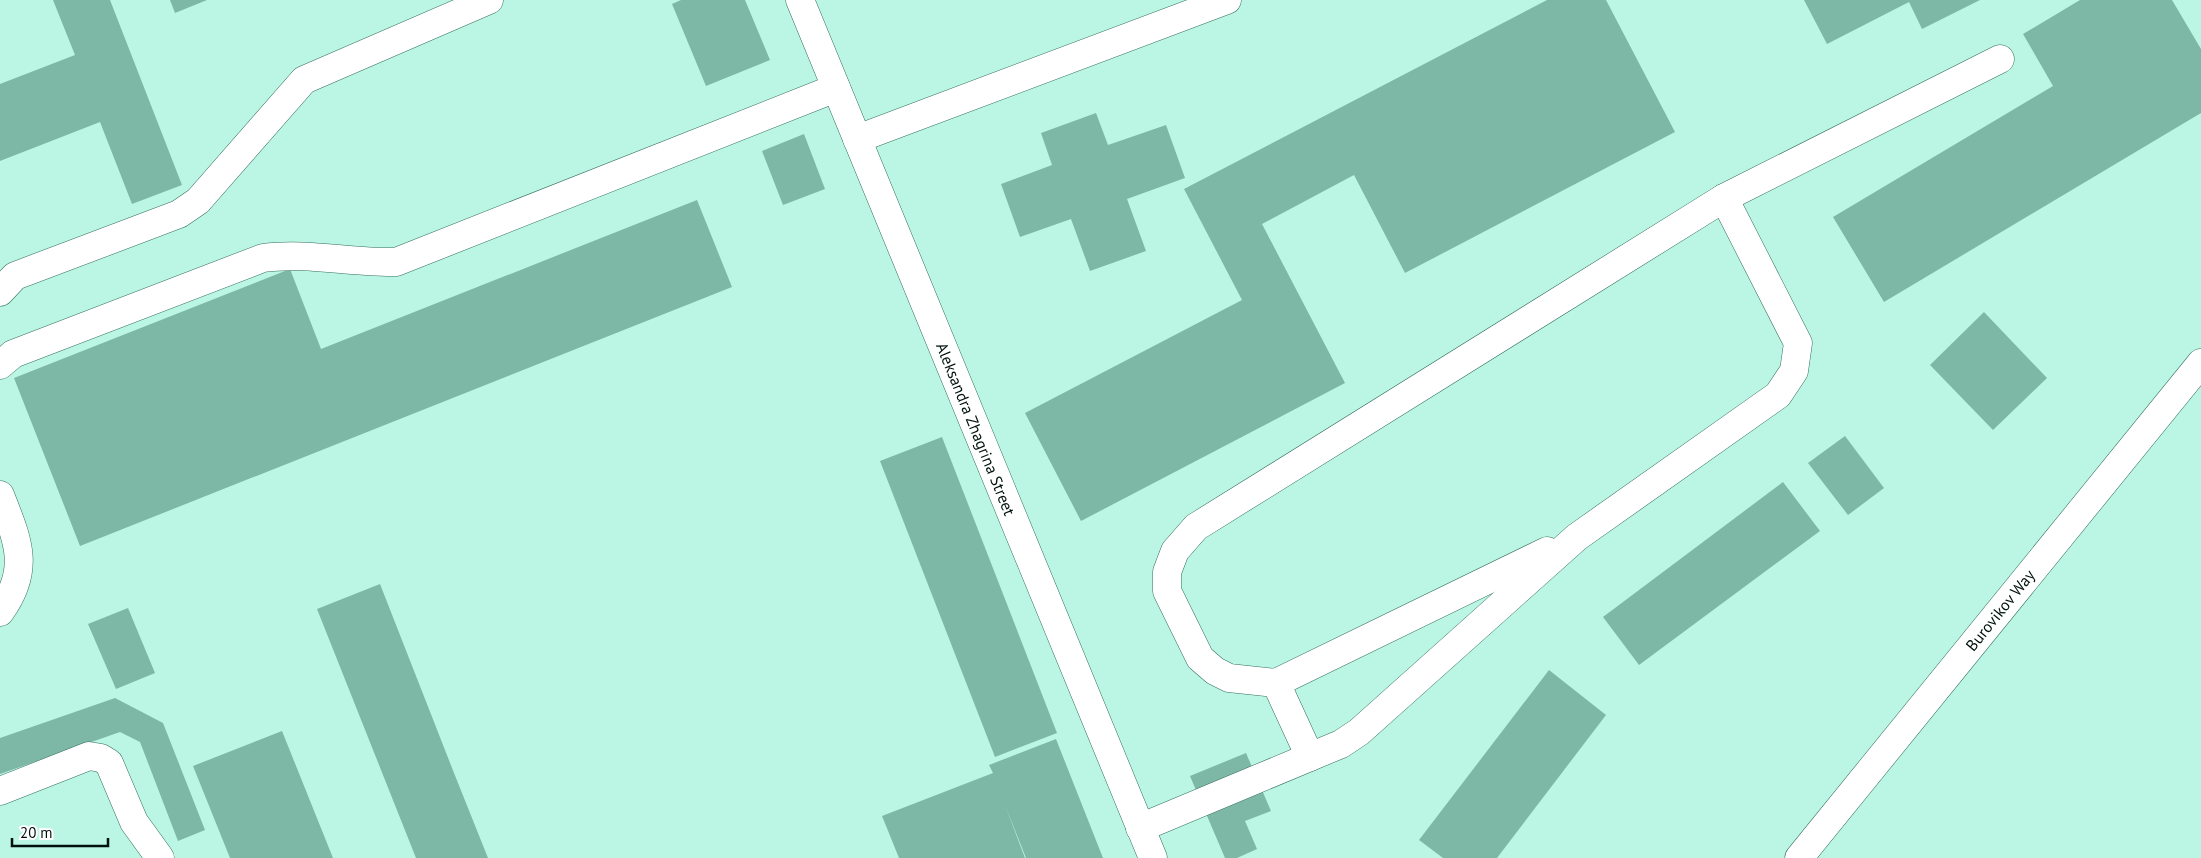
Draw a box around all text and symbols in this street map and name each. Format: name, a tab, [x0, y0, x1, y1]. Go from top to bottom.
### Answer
street label: Aleksandra Zhagrina Street	[932, 340, 1020, 519]
street label: Burovikov Way	[1961, 565, 2039, 655]
scale bar	[12, 816, 109, 848]
text: 20 m	[20, 823, 53, 842]

